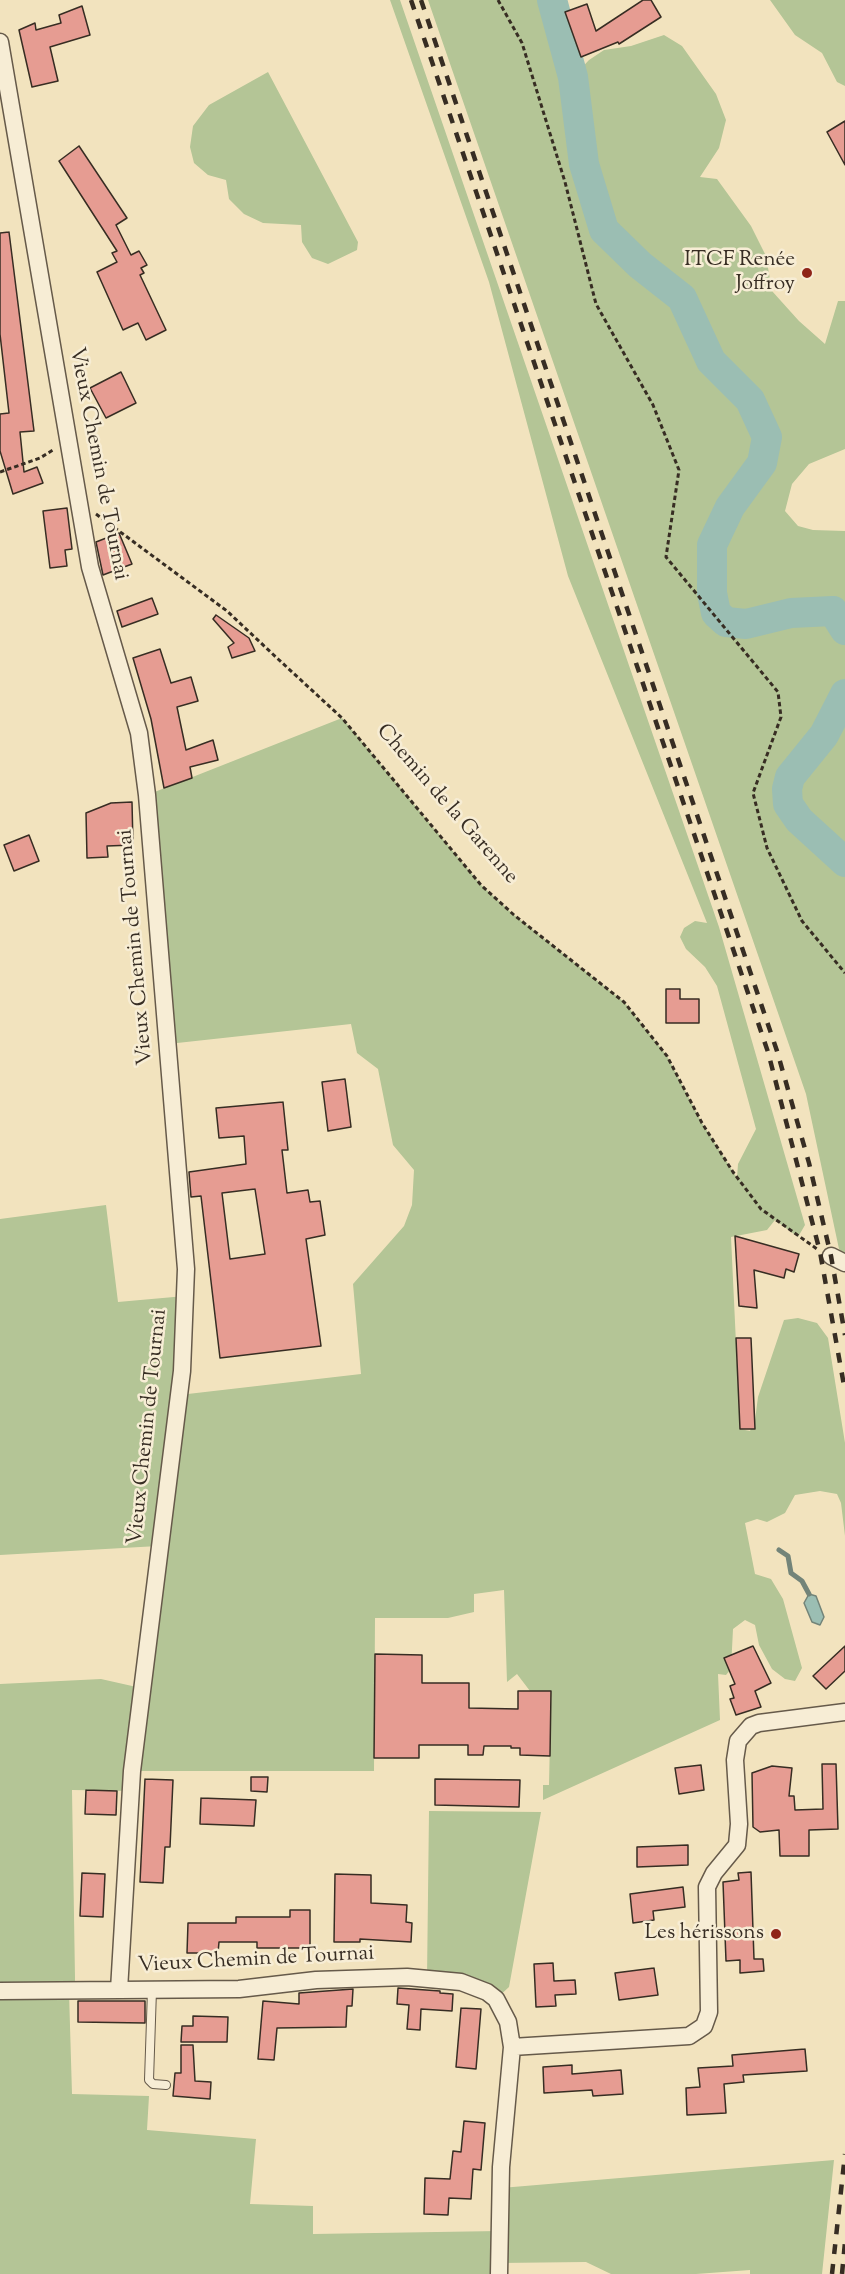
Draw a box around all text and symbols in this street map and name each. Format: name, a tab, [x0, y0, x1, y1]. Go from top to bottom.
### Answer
place label: ITCF Renée Joffroy	[684, 248, 795, 298]
marker: ITCF Renée Joffroy	[800, 266, 814, 280]
street label: Vieux Chemin de Tournai	[62, 345, 132, 583]
street label: Chemin de la Garenne	[370, 720, 522, 890]
street label: Vieux Chemin de Tournai	[114, 828, 160, 1066]
street label: Vieux Chemin de Tournai	[124, 1308, 174, 1546]
place label: Les hérissons	[644, 1921, 764, 1947]
marker: Les hérissons	[769, 1927, 783, 1941]
street label: Vieux Chemin de Tournai	[137, 1942, 375, 1980]

